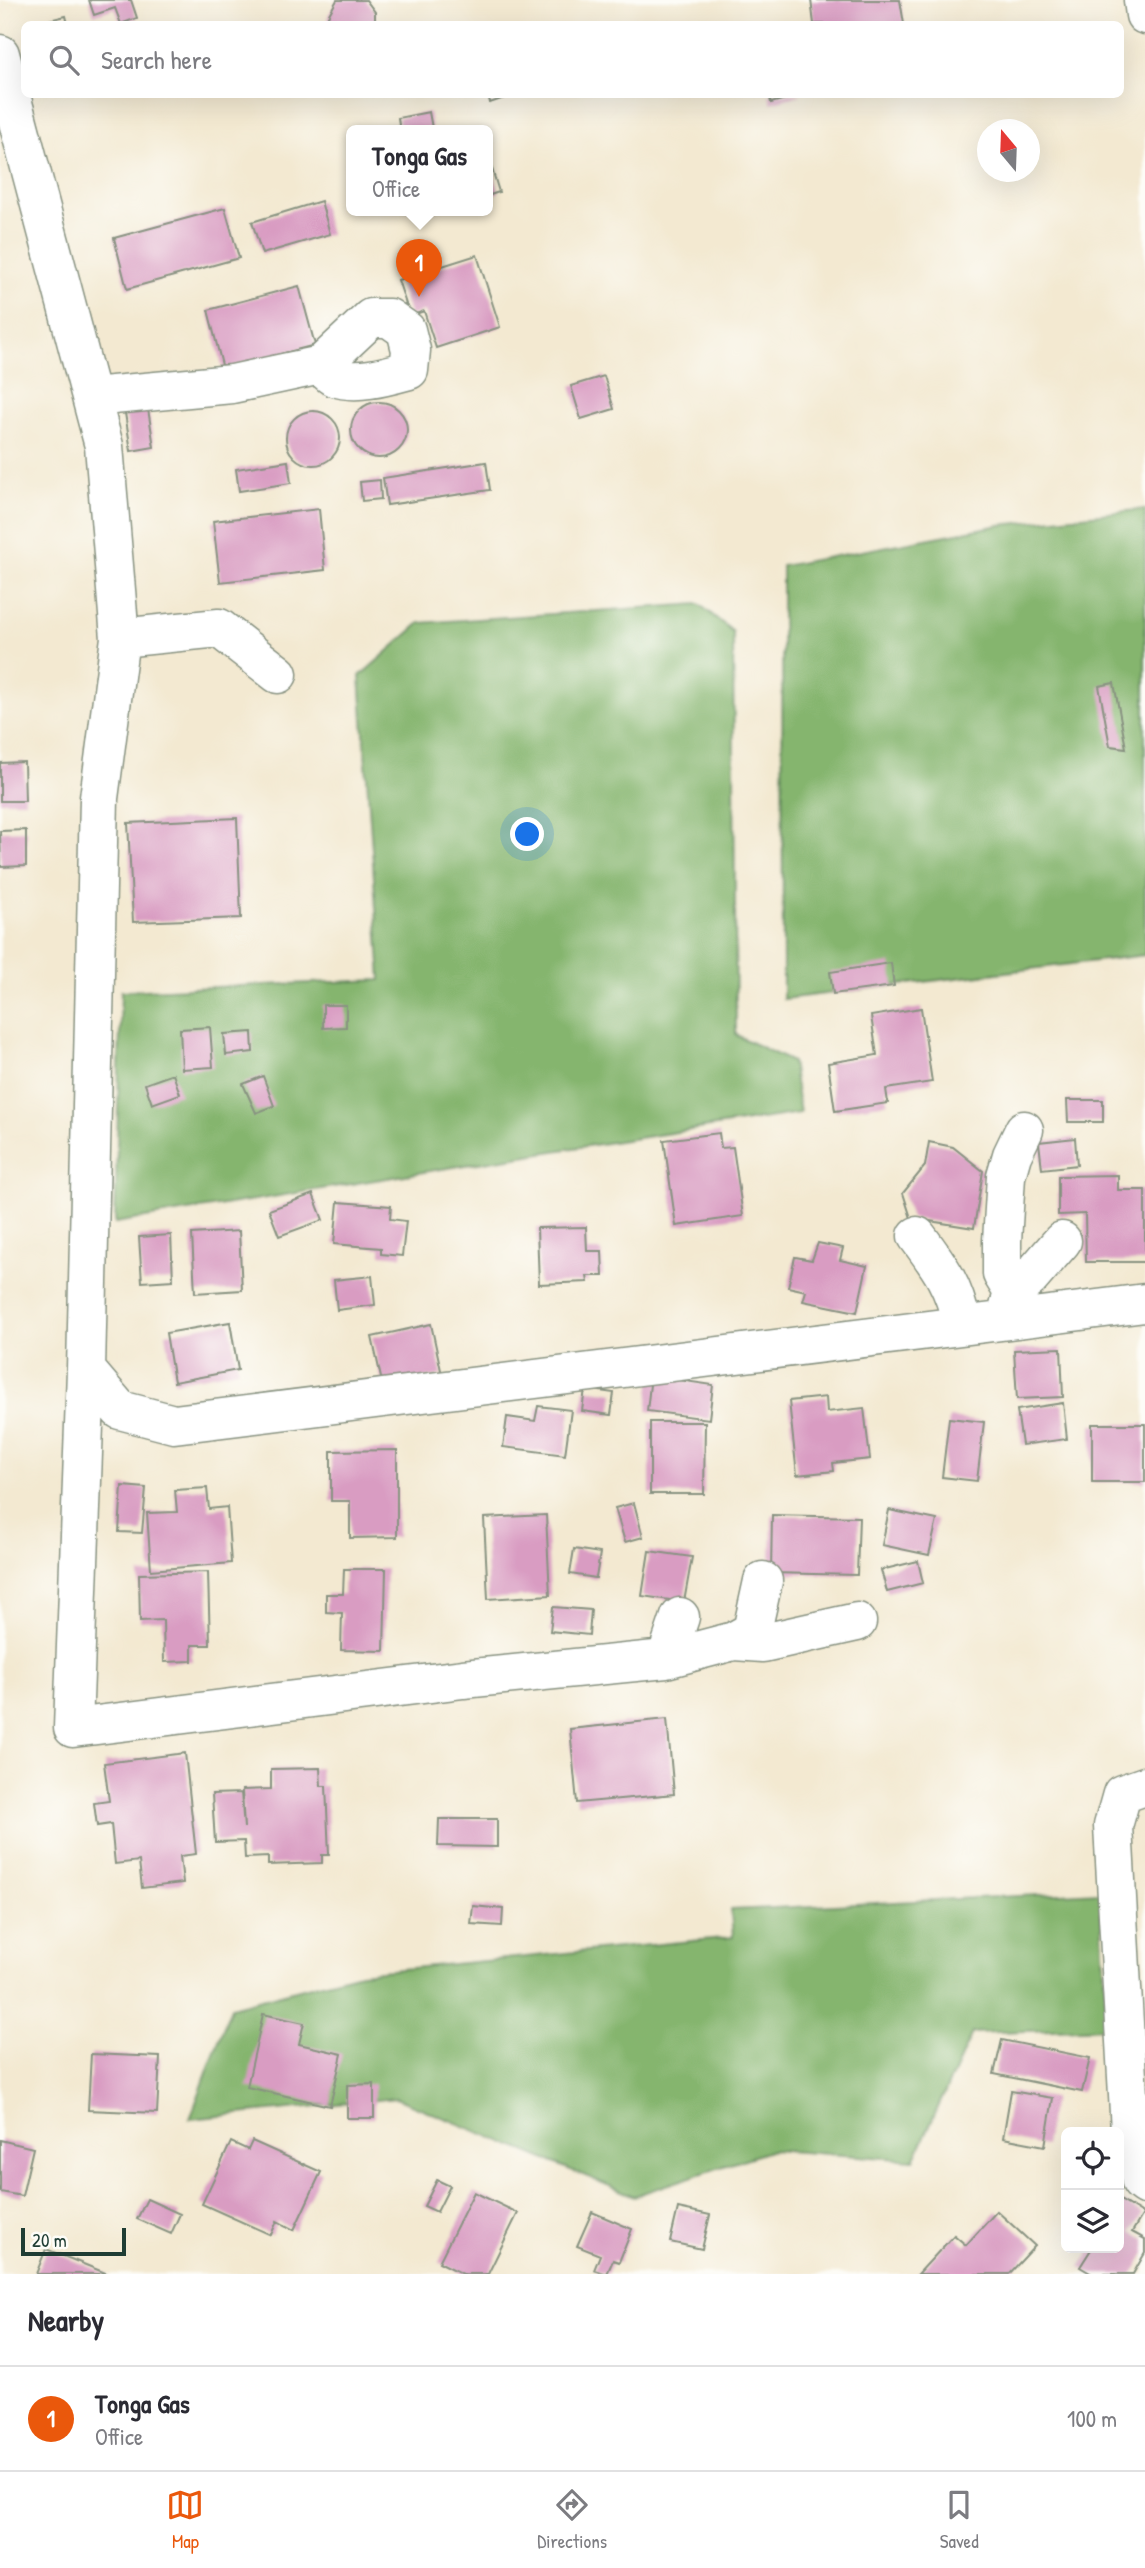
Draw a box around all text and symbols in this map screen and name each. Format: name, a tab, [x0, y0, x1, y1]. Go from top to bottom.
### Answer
search box	[21, 21, 1124, 98]
icon: search	[45, 41, 83, 79]
text: Search here	[101, 42, 212, 77]
north arrow	[977, 119, 1040, 182]
popup	[346, 125, 493, 216]
text: Tonga Gas	[372, 138, 467, 173]
text: Office	[372, 173, 420, 204]
pin: 1	[396, 239, 442, 297]
your location	[510, 817, 544, 851]
map controls	[1061, 2127, 1124, 2253]
button: locate	[1061, 2127, 1124, 2190]
button: layers	[1061, 2190, 1124, 2253]
scale bar	[21, 2225, 126, 2257]
text: 20 m	[32, 2227, 67, 2253]
text: Nearby	[28, 2300, 104, 2340]
text: Tonga Gas	[95, 2386, 190, 2421]
text: 1	[47, 2403, 55, 2434]
text: 100 m	[1067, 2403, 1117, 2434]
text: Office	[95, 2421, 143, 2452]
tab: Map	[166, 2486, 204, 2554]
tab: Directions	[537, 2486, 607, 2554]
tab: Saved	[940, 2486, 979, 2554]

